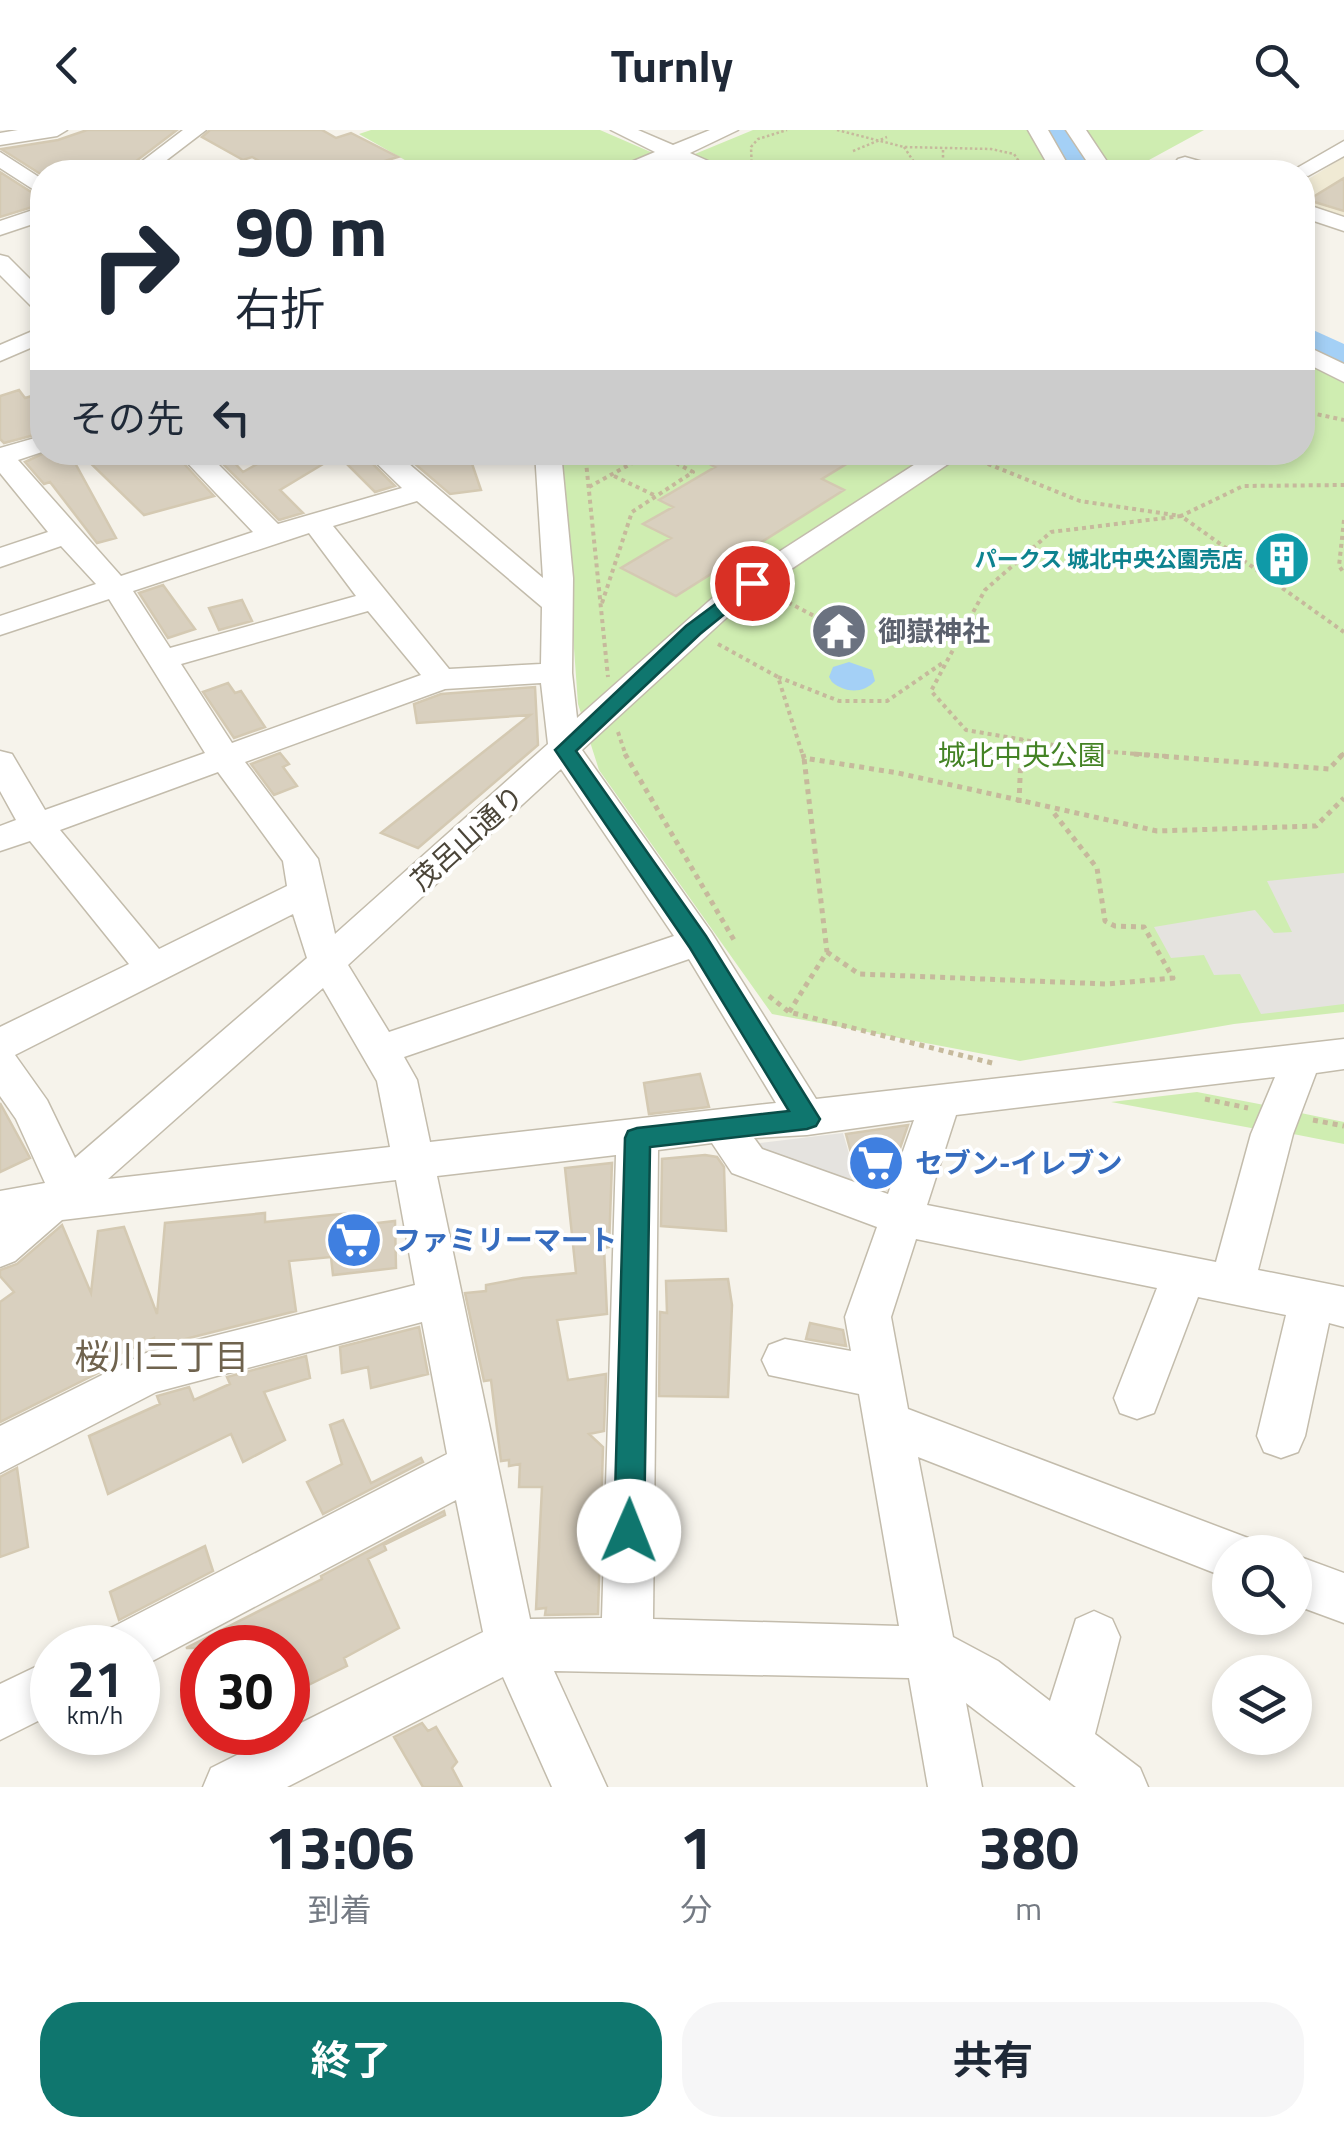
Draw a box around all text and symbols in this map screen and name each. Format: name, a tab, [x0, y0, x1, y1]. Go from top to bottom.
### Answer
text: Turnly	[611, 31, 733, 99]
icon: back	[40, 38, 95, 93]
icon: search	[1249, 38, 1304, 93]
text: 90 m	[235, 177, 388, 283]
icon: right	[70, 200, 200, 330]
text: 右折	[235, 274, 325, 342]
text: その先	[70, 389, 184, 447]
icon: left	[204, 390, 259, 445]
building icon: パークス 城北中央公園売店	[1252, 529, 1312, 589]
pin	[710, 541, 795, 626]
place label: パークス 城北中央公園売店	[975, 542, 1243, 576]
icon: arrive	[725, 556, 780, 611]
temple icon: 御嶽神社	[809, 601, 869, 661]
place label: 御嶽神社	[878, 609, 990, 652]
park label: 城北中央公園	[938, 733, 1106, 776]
street label: 茂呂山通り	[400, 775, 533, 900]
supermarket icon: セブン-イレブン	[846, 1133, 906, 1193]
place label: セブン-イレブン	[915, 1141, 1122, 1184]
supermarket icon: ファミリーマート	[324, 1210, 384, 1270]
place label: ファミリーマート	[393, 1218, 617, 1261]
district label: 桜川三丁目	[74, 1329, 250, 1383]
position arrow	[577, 1479, 681, 1583]
map controls	[1212, 1535, 1312, 1755]
button: search	[1212, 1535, 1312, 1635]
speed limit sign: 30	[180, 1625, 310, 1755]
text: 21	[67, 1640, 123, 1716]
button: layers	[1212, 1655, 1312, 1755]
text: km/h	[67, 1696, 123, 1734]
text: 13:06	[265, 1801, 415, 1892]
text: 1	[680, 1801, 713, 1892]
text: 380	[978, 1801, 1079, 1892]
text: m	[1015, 1884, 1042, 1932]
text: 到着	[308, 1885, 372, 1933]
text: 分	[680, 1885, 712, 1933]
button: 終了	[40, 2002, 662, 2117]
button: 共有	[682, 2002, 1304, 2117]

